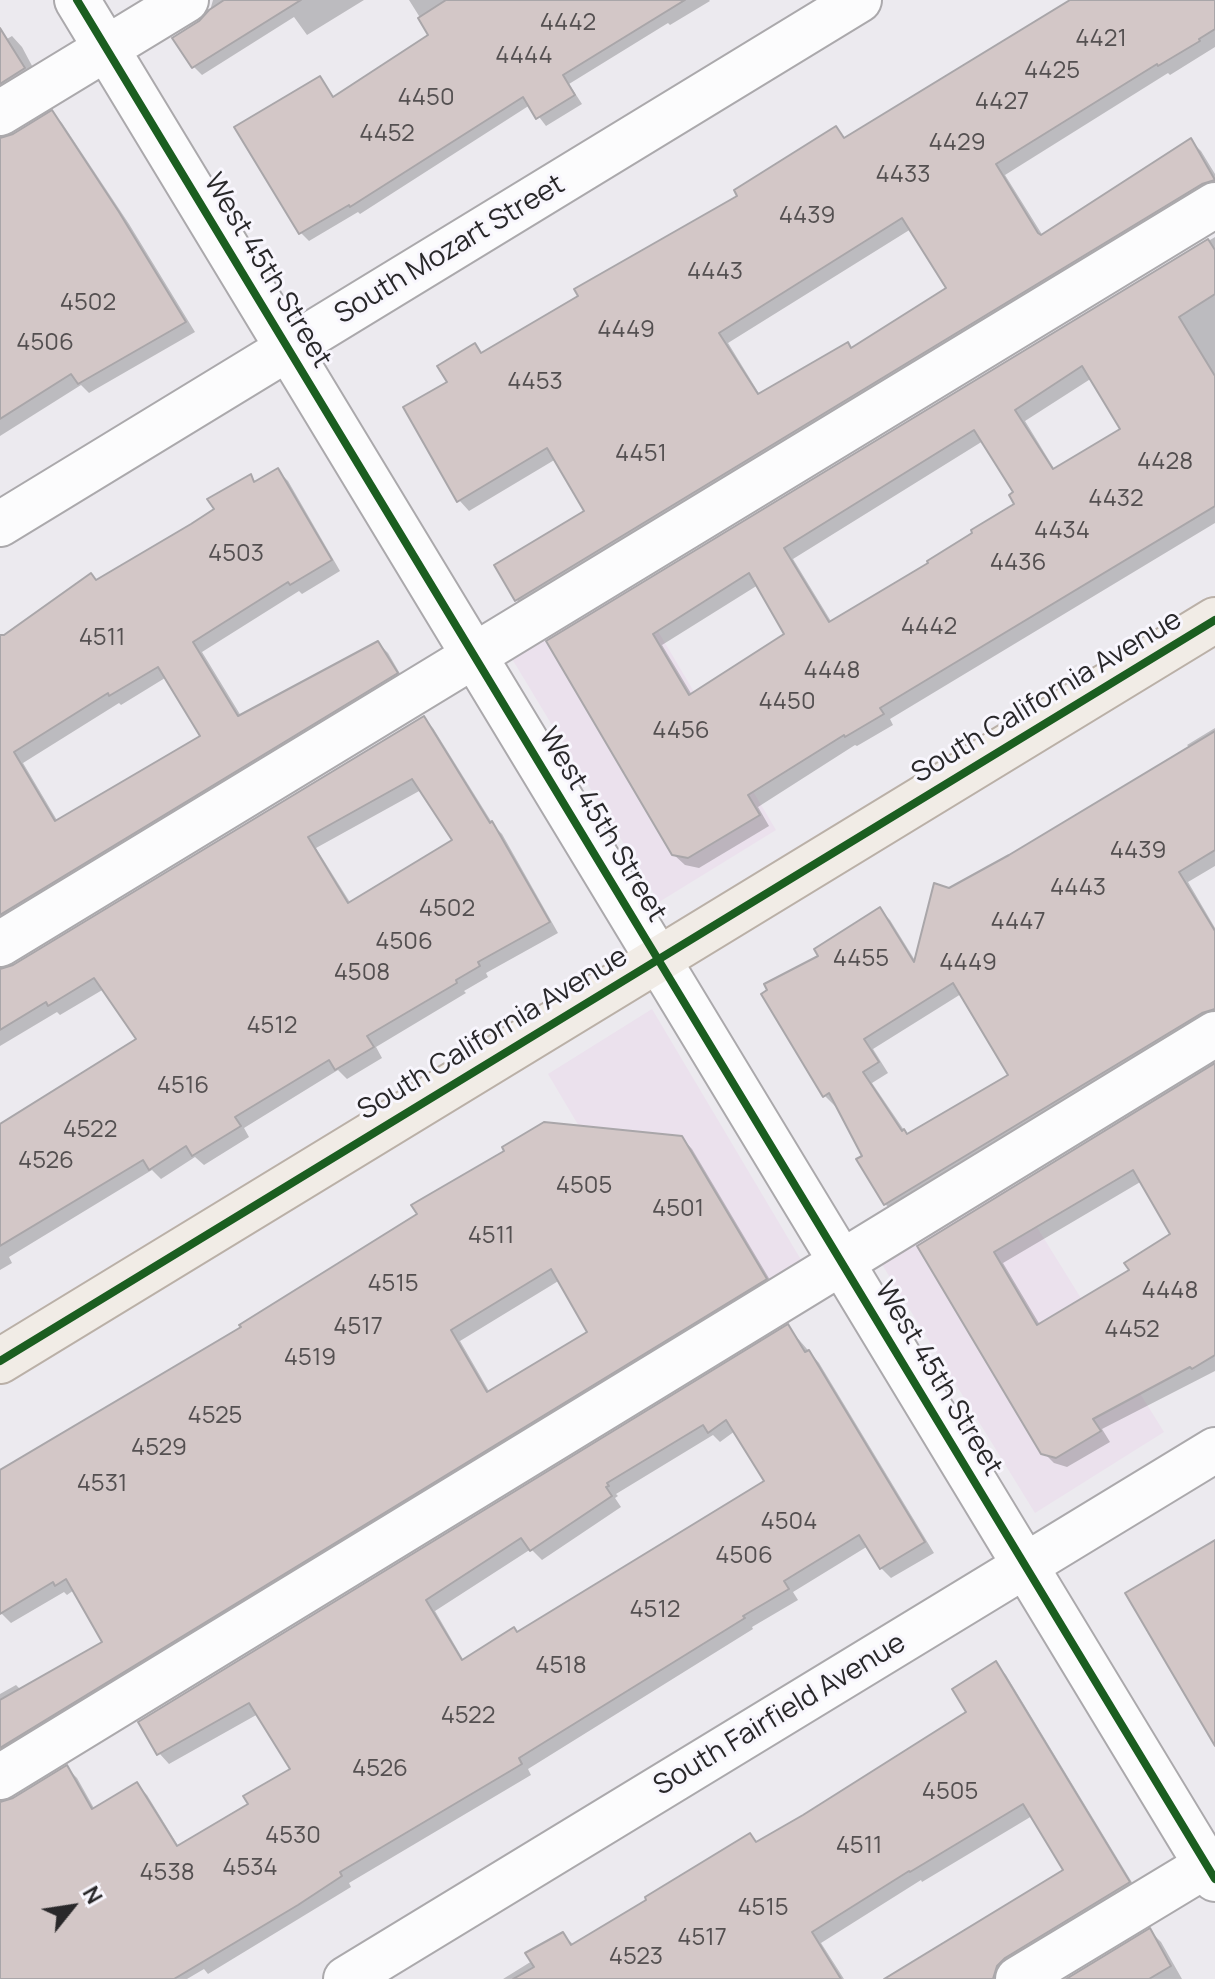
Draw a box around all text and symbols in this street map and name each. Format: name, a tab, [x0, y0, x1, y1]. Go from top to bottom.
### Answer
house number: 4442	[540, 9, 596, 37]
house number: 4421	[1075, 25, 1127, 53]
house number: 4444	[495, 42, 553, 70]
house number: 4425	[1024, 57, 1080, 85]
house number: 4450	[397, 84, 455, 112]
house number: 4427	[975, 88, 1029, 116]
house number: 4452	[359, 120, 415, 148]
house number: 4429	[928, 129, 986, 157]
house number: 4433	[875, 161, 931, 189]
street label: West 45th Street	[196, 168, 338, 374]
street label: South Mozart Street	[329, 168, 571, 332]
house number: 4439	[779, 202, 835, 230]
house number: 4443	[687, 258, 743, 286]
house number: 4502	[60, 289, 116, 317]
house number: 4449	[597, 316, 655, 344]
house number: 4506	[16, 329, 74, 357]
house number: 4453	[507, 368, 563, 396]
house number: 4451	[615, 440, 667, 468]
house number: 4428	[1137, 448, 1193, 476]
house number: 4432	[1088, 485, 1144, 513]
house number: 4434	[1034, 517, 1090, 545]
house number: 4503	[208, 540, 264, 568]
house number: 4436	[990, 549, 1046, 577]
street label: South California Avenue	[906, 603, 1188, 791]
house number: 4442	[901, 613, 957, 641]
house number: 4511	[79, 624, 125, 652]
house number: 4448	[804, 657, 860, 685]
house number: 4450	[758, 688, 816, 716]
house number: 4456	[652, 717, 710, 745]
street label: West 45th Street	[531, 722, 673, 928]
house number: 4439	[1110, 837, 1166, 865]
house number: 4443	[1050, 874, 1106, 902]
house number: 4502	[419, 895, 475, 923]
house number: 4447	[991, 908, 1045, 936]
house number: 4506	[375, 928, 433, 956]
street label: South California Avenue	[352, 940, 634, 1128]
house number: 4455	[833, 945, 889, 973]
house number: 4449	[939, 949, 997, 977]
house number: 4508	[334, 959, 390, 987]
house number: 4512	[246, 1012, 298, 1040]
house number: 4516	[157, 1072, 209, 1100]
house number: 4522	[63, 1116, 117, 1144]
house number: 4526	[18, 1147, 74, 1175]
house number: 4505	[556, 1172, 612, 1200]
house number: 4501	[652, 1195, 704, 1223]
house number: 4511	[468, 1222, 514, 1250]
house number: 4515	[367, 1270, 419, 1298]
street label: West 45th Street	[867, 1276, 1009, 1482]
house number: 4448	[1142, 1277, 1198, 1305]
house number: 4517	[333, 1313, 383, 1341]
house number: 4452	[1104, 1316, 1160, 1344]
house number: 4519	[284, 1344, 336, 1372]
house number: 4525	[188, 1402, 242, 1430]
house number: 4529	[131, 1434, 187, 1462]
house number: 4531	[77, 1470, 127, 1498]
house number: 4504	[761, 1508, 817, 1536]
house number: 4506	[715, 1542, 773, 1570]
house number: 4512	[629, 1596, 681, 1624]
street label: South Fairfield Avenue	[648, 1627, 912, 1803]
house number: 4518	[535, 1652, 587, 1680]
house number: 4522	[441, 1702, 495, 1730]
house number: 4526	[352, 1755, 408, 1783]
house number: 4505	[922, 1778, 978, 1806]
house number: 4530	[265, 1822, 321, 1850]
house number: 4511	[836, 1832, 882, 1860]
house number: 4534	[222, 1854, 278, 1882]
house number: 4538	[139, 1859, 195, 1887]
north arrow	[32, 1867, 112, 1947]
text: N	[76, 1881, 110, 1909]
house number: 4515	[737, 1894, 789, 1922]
house number: 4517	[677, 1924, 727, 1952]
house number: 4523	[609, 1943, 663, 1971]

